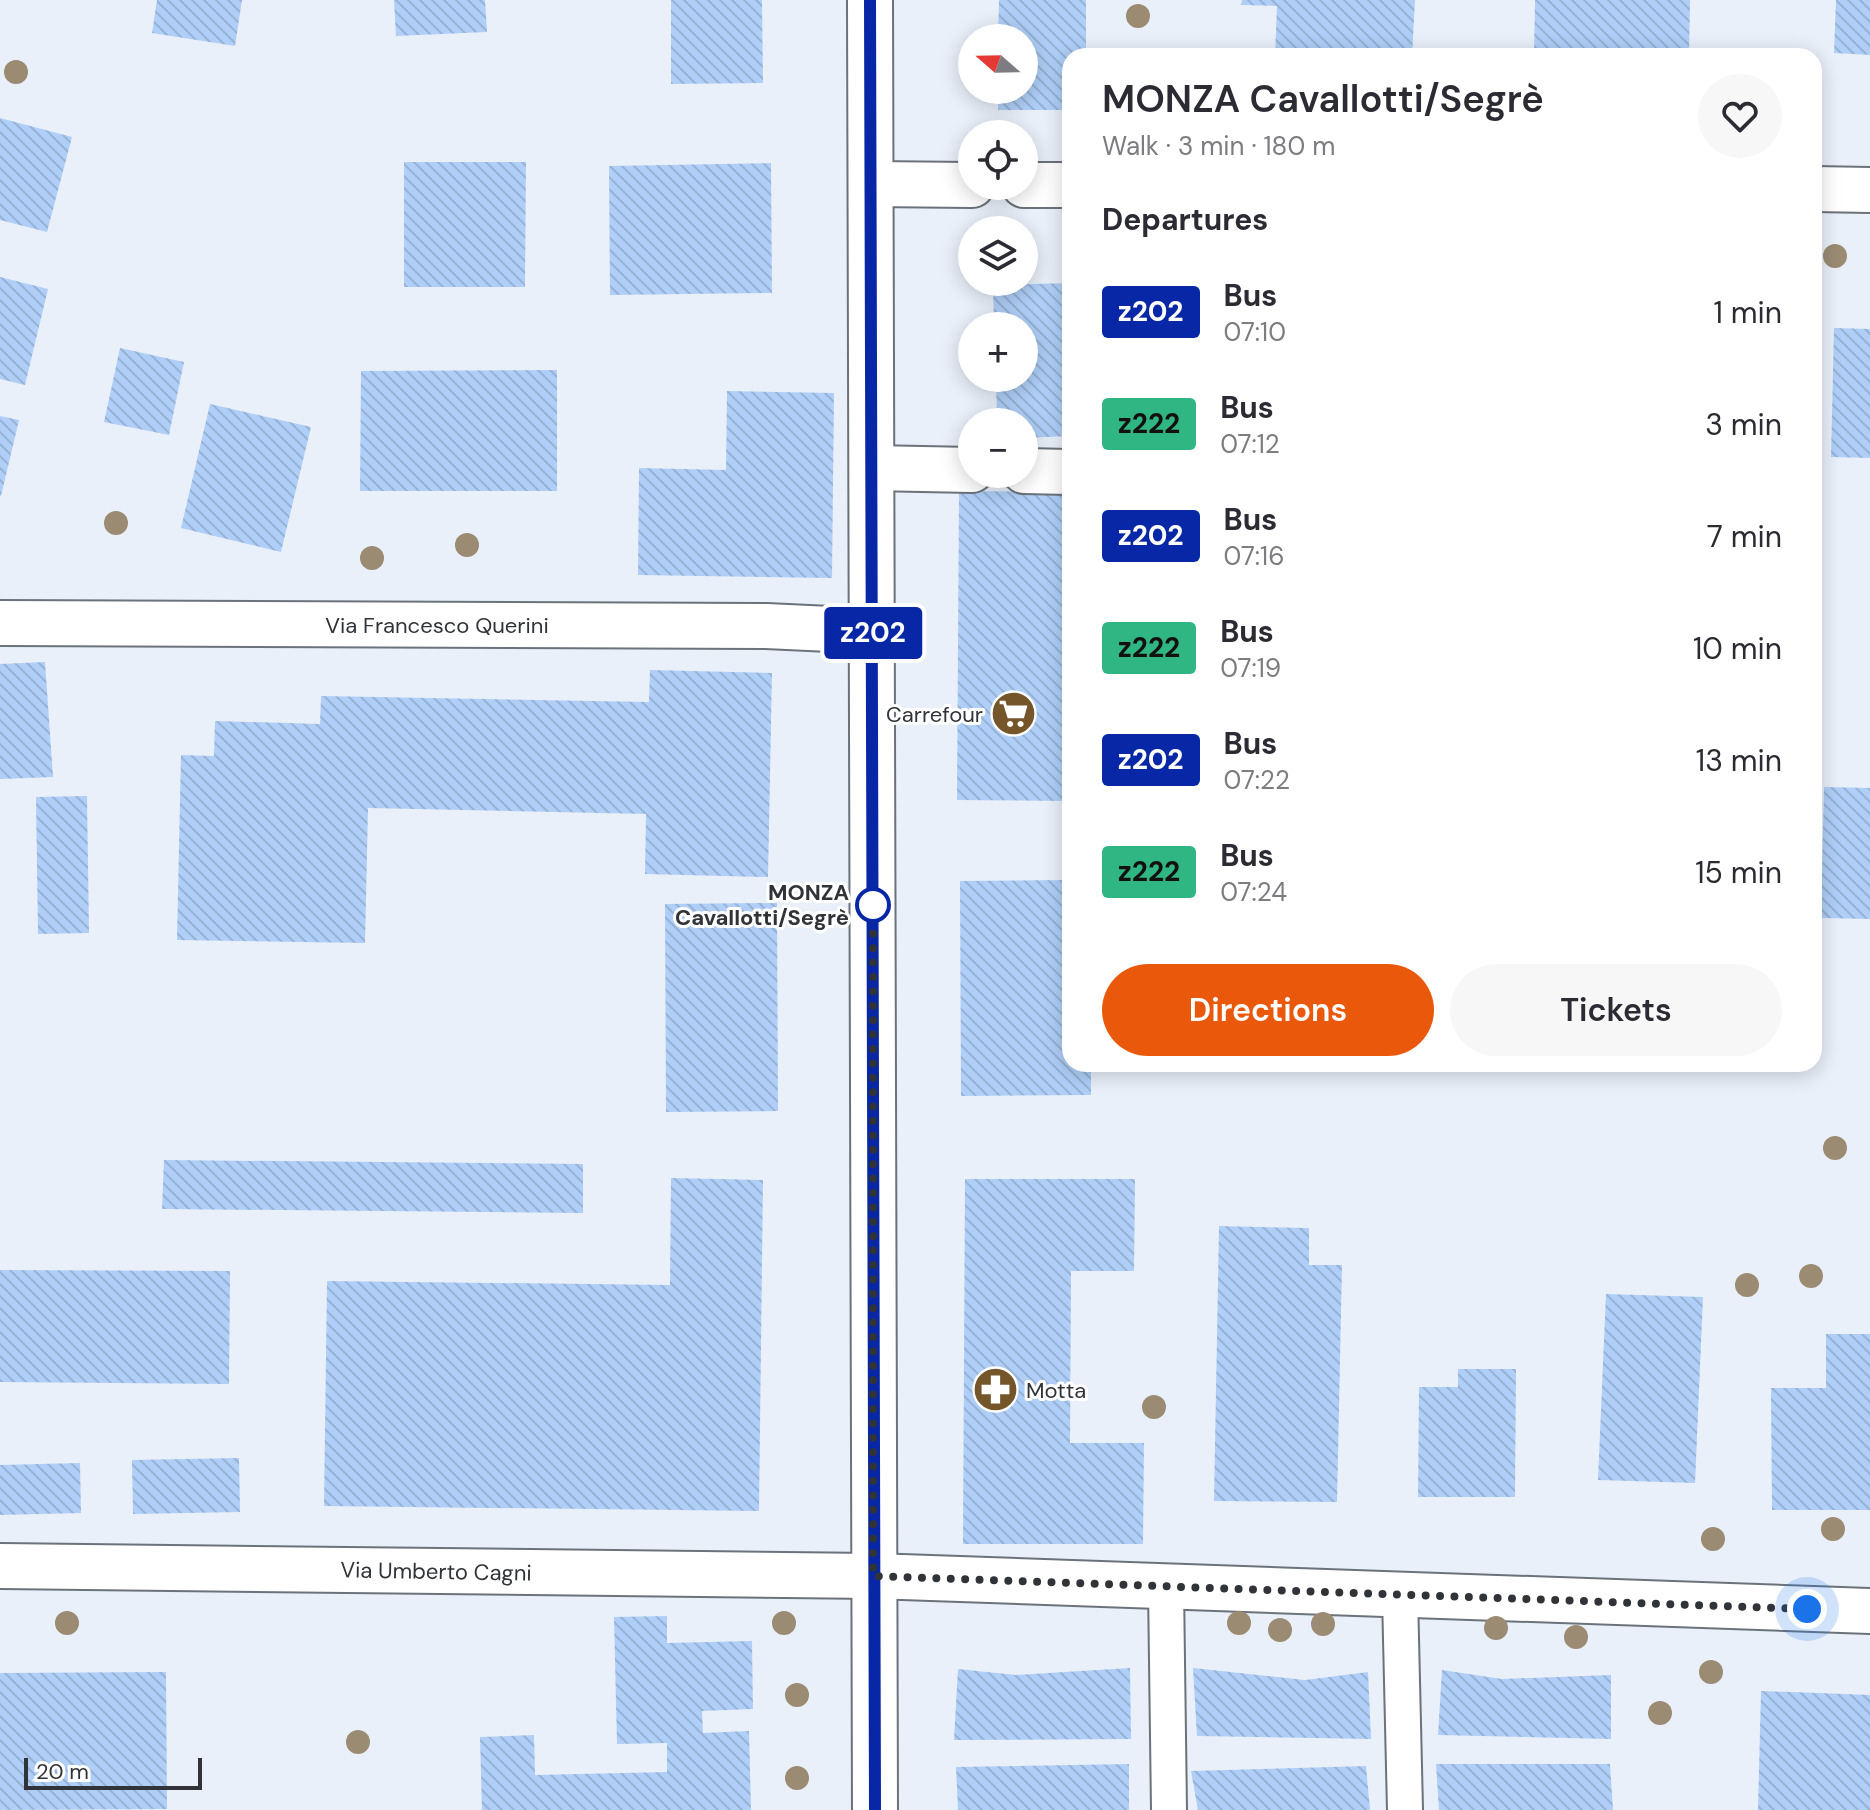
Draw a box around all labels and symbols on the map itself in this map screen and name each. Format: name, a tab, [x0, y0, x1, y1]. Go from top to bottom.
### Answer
north arrow	[958, 24, 1038, 104]
line badge: z202	[817, 607, 929, 659]
street label: Via Francesco Querini	[325, 611, 549, 640]
supermarket icon: Carrefour	[990, 690, 1038, 738]
place label: Carrefour	[886, 700, 983, 729]
place label: MONZA Cavallotti/Segrè	[675, 878, 849, 932]
marker: MONZA Cavallotti/Segrè	[856, 888, 890, 922]
pharmacy icon: Motta	[971, 1366, 1019, 1414]
place label: Motta	[1026, 1376, 1086, 1405]
street label: Via Umberto Cagni	[340, 1555, 532, 1588]
your location	[1787, 1589, 1827, 1629]
scale bar	[24, 1754, 202, 1790]

